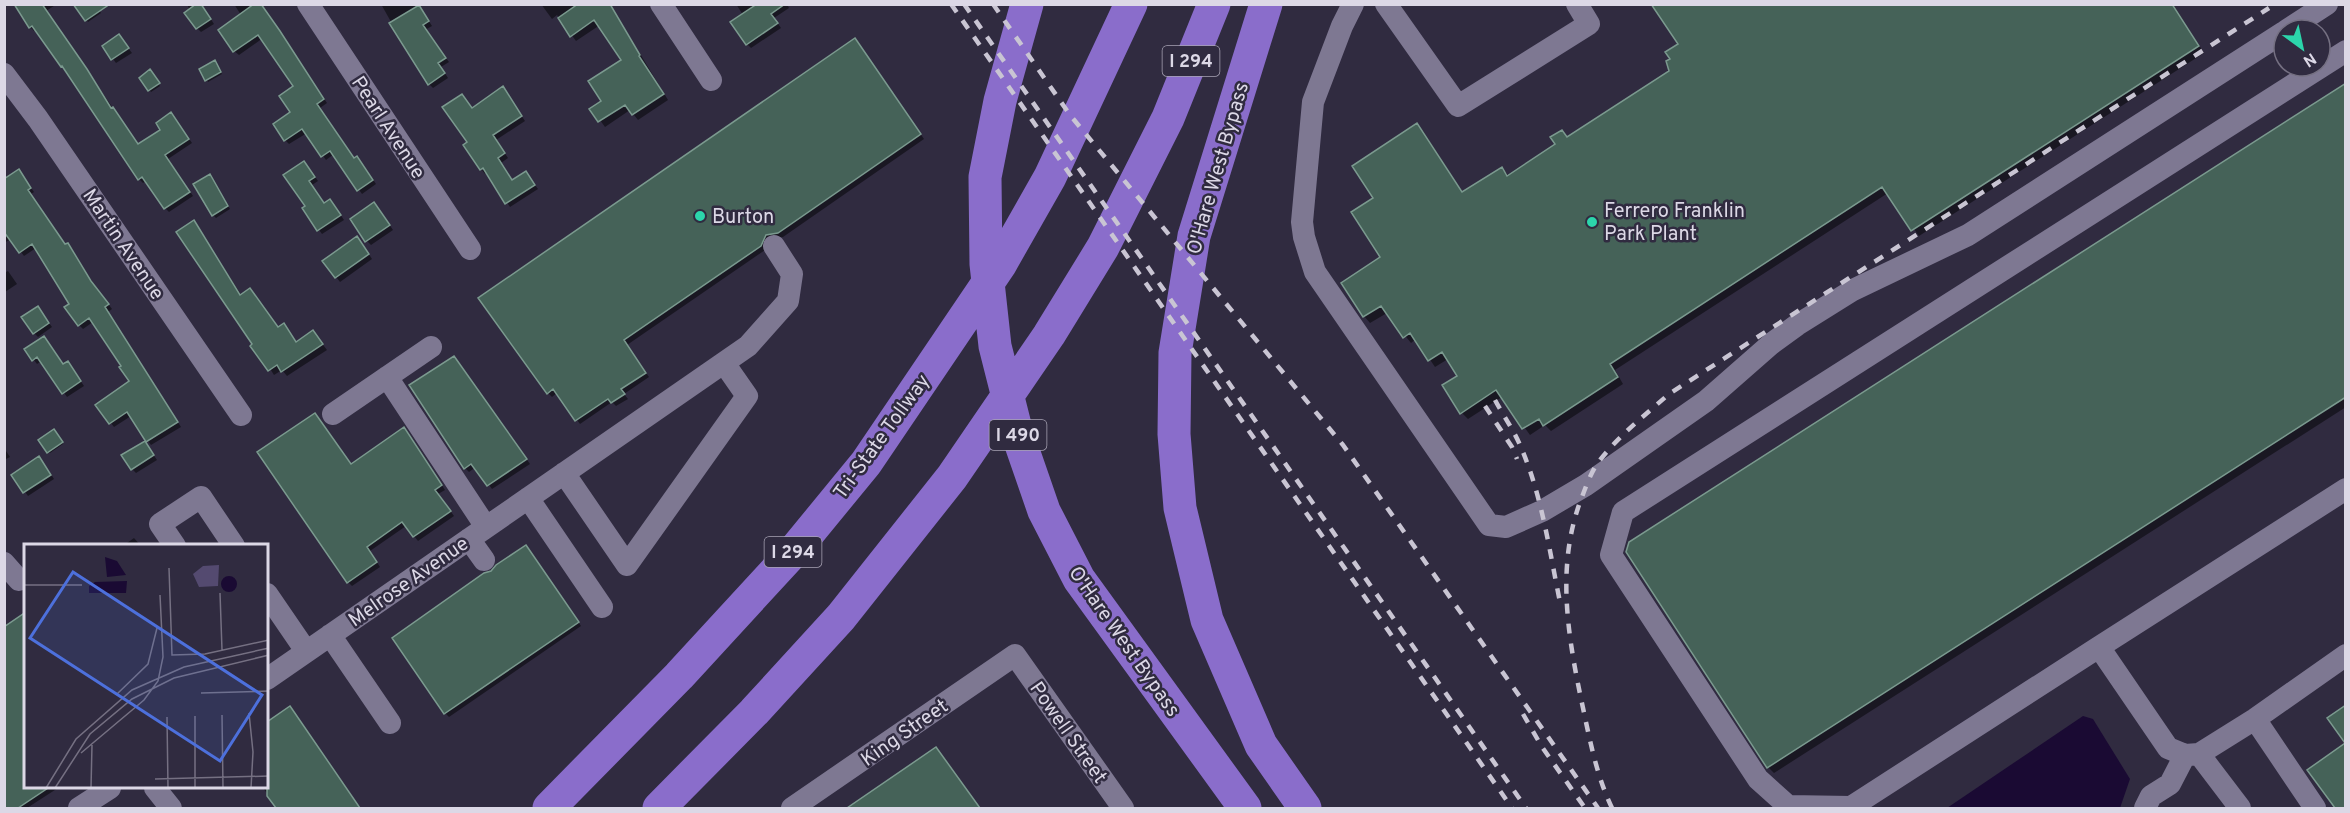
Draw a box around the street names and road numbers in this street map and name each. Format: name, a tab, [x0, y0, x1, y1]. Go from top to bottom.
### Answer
road number: I 294	[1162, 46, 1220, 76]
street label: Pearl Avenue	[344, 72, 430, 185]
street label: O'Hare West Bypass	[1182, 79, 1256, 258]
street label: Martin Avenue	[76, 185, 169, 306]
street label: Tri-State Tollway	[828, 369, 937, 505]
road number: I 490	[990, 420, 1046, 450]
street label: Melrose Avenue	[344, 532, 474, 634]
road number: I 294	[764, 537, 822, 567]
street label: O'Hare West Bypass	[1062, 562, 1185, 723]
street label: Powell Street	[1023, 677, 1112, 789]
street label: King Street	[856, 694, 954, 773]

